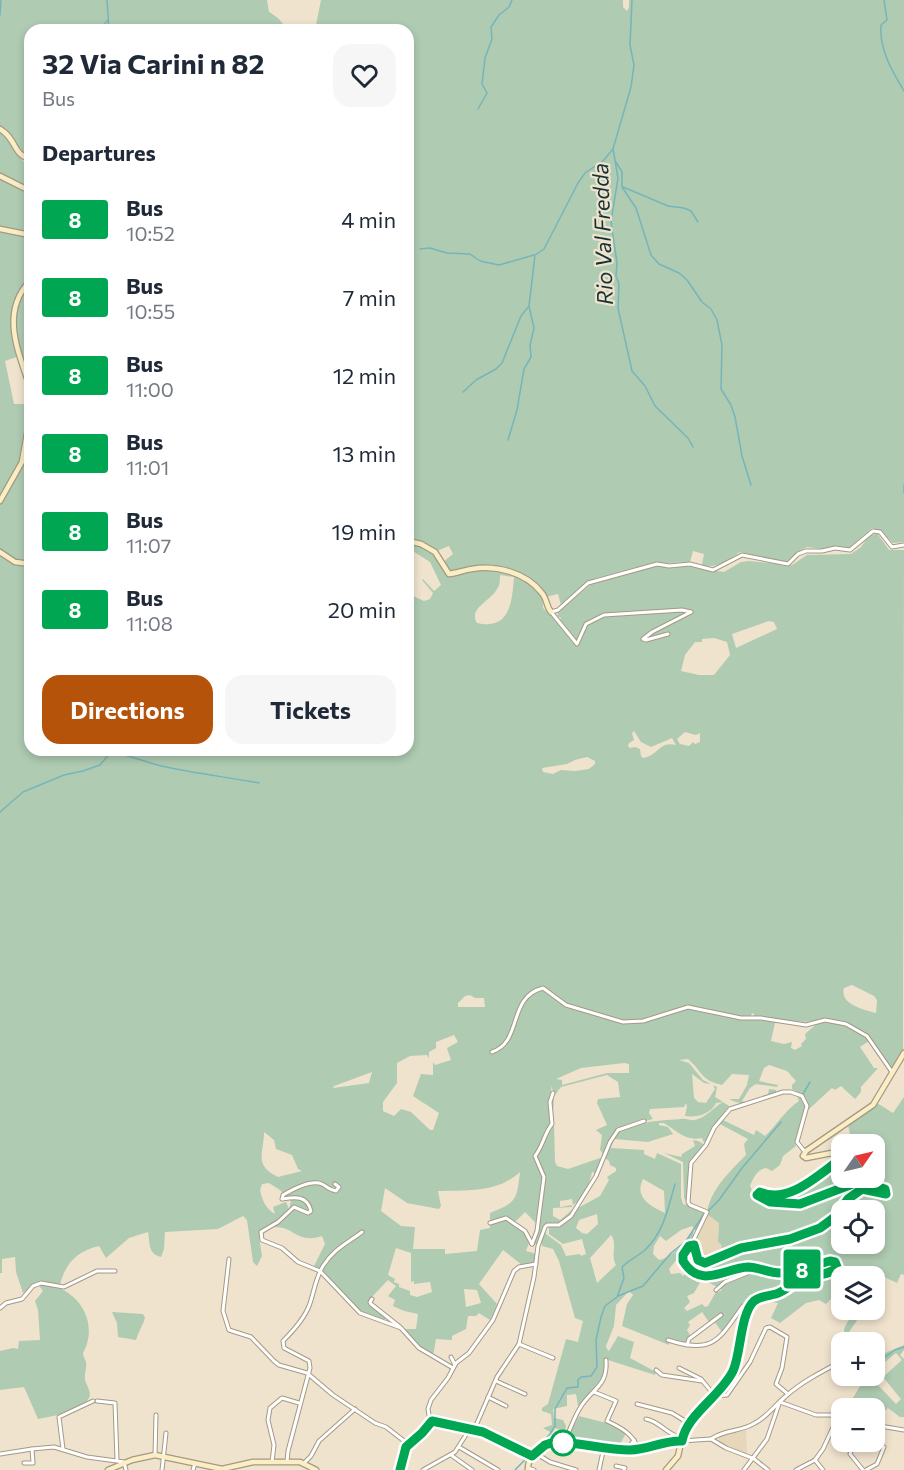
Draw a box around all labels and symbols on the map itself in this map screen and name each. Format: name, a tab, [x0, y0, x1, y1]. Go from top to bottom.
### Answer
water label: Rio Val Fredda	[586, 162, 618, 306]
north arrow	[831, 1134, 885, 1188]
line badge: 8	[782, 1250, 822, 1288]
unlabelled marker	[550, 1430, 576, 1456]

